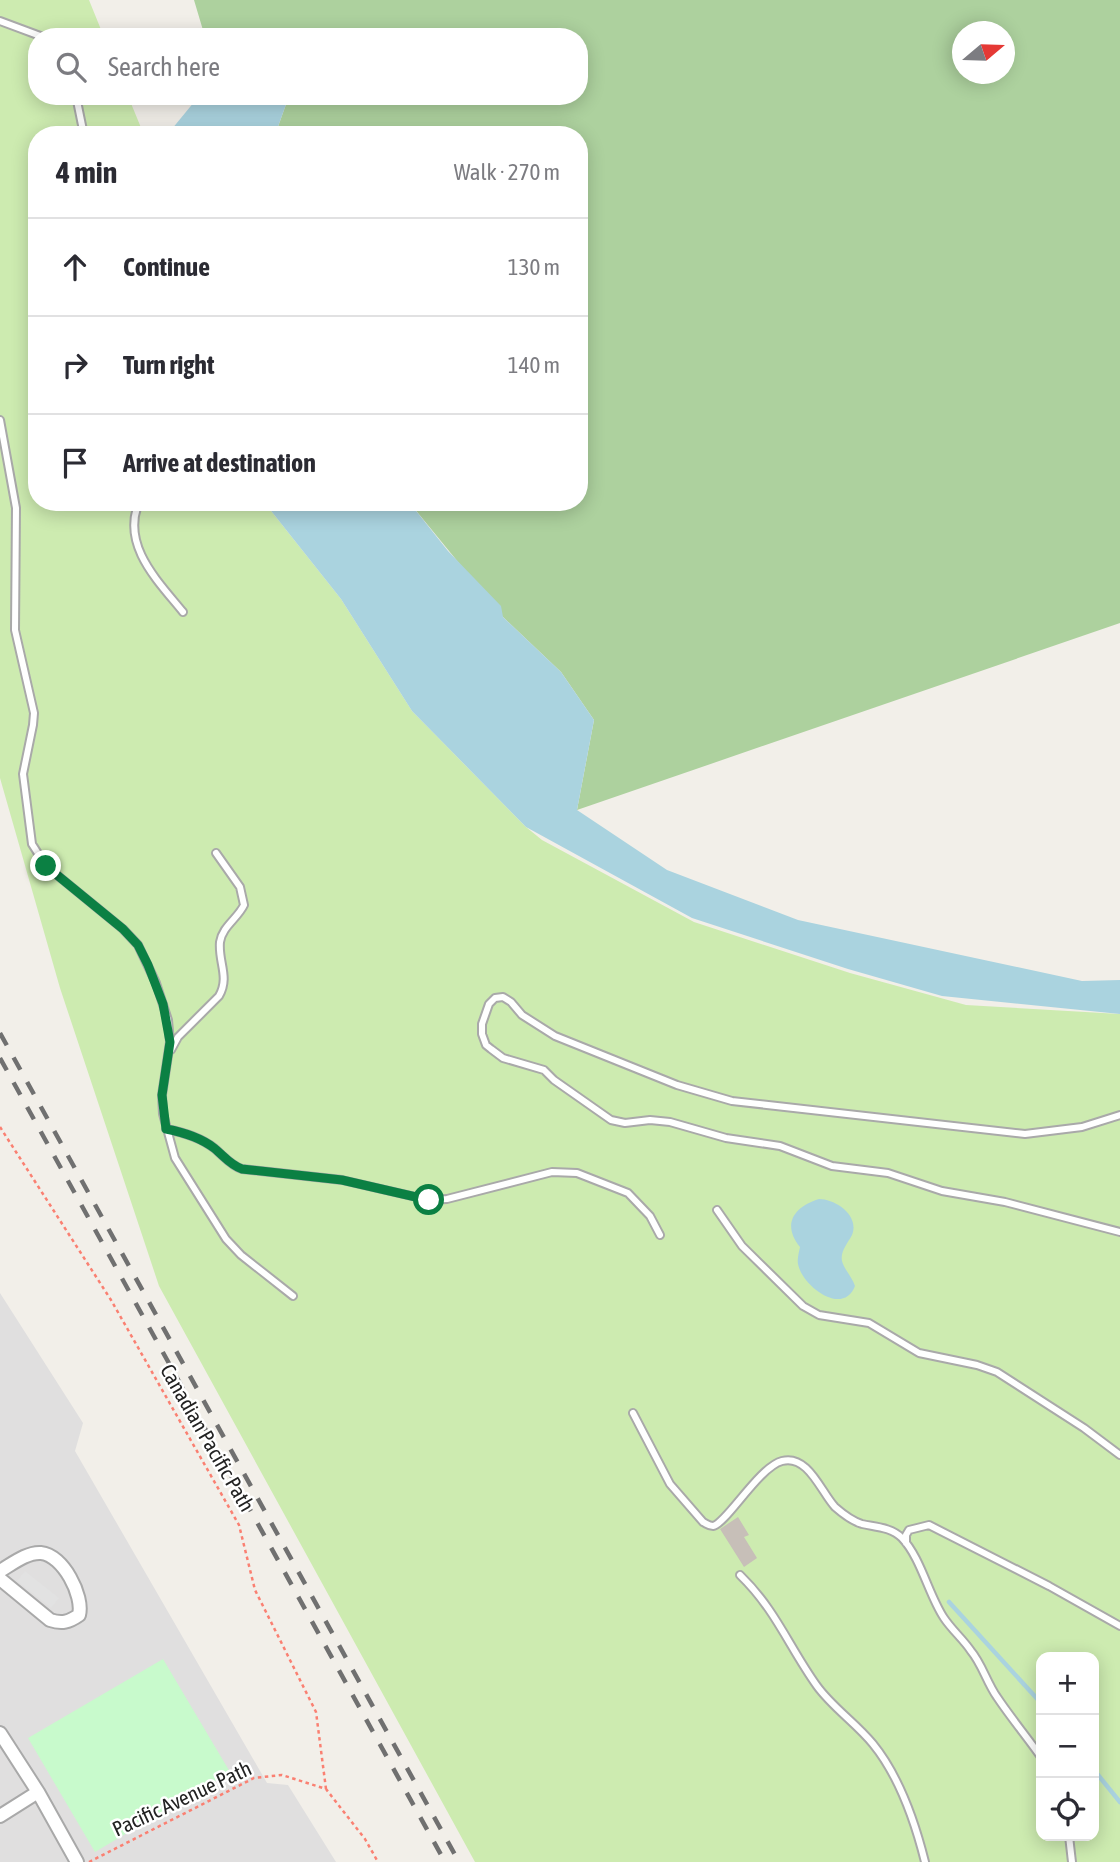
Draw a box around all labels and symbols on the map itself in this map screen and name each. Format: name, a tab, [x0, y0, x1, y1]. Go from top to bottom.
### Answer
north arrow	[952, 21, 1015, 84]
route end	[30, 850, 61, 881]
route start	[413, 1184, 444, 1215]
street label: Canadian Pacific Path	[156, 1360, 260, 1515]
street label: Pacific Avenue Path	[108, 1755, 255, 1841]

